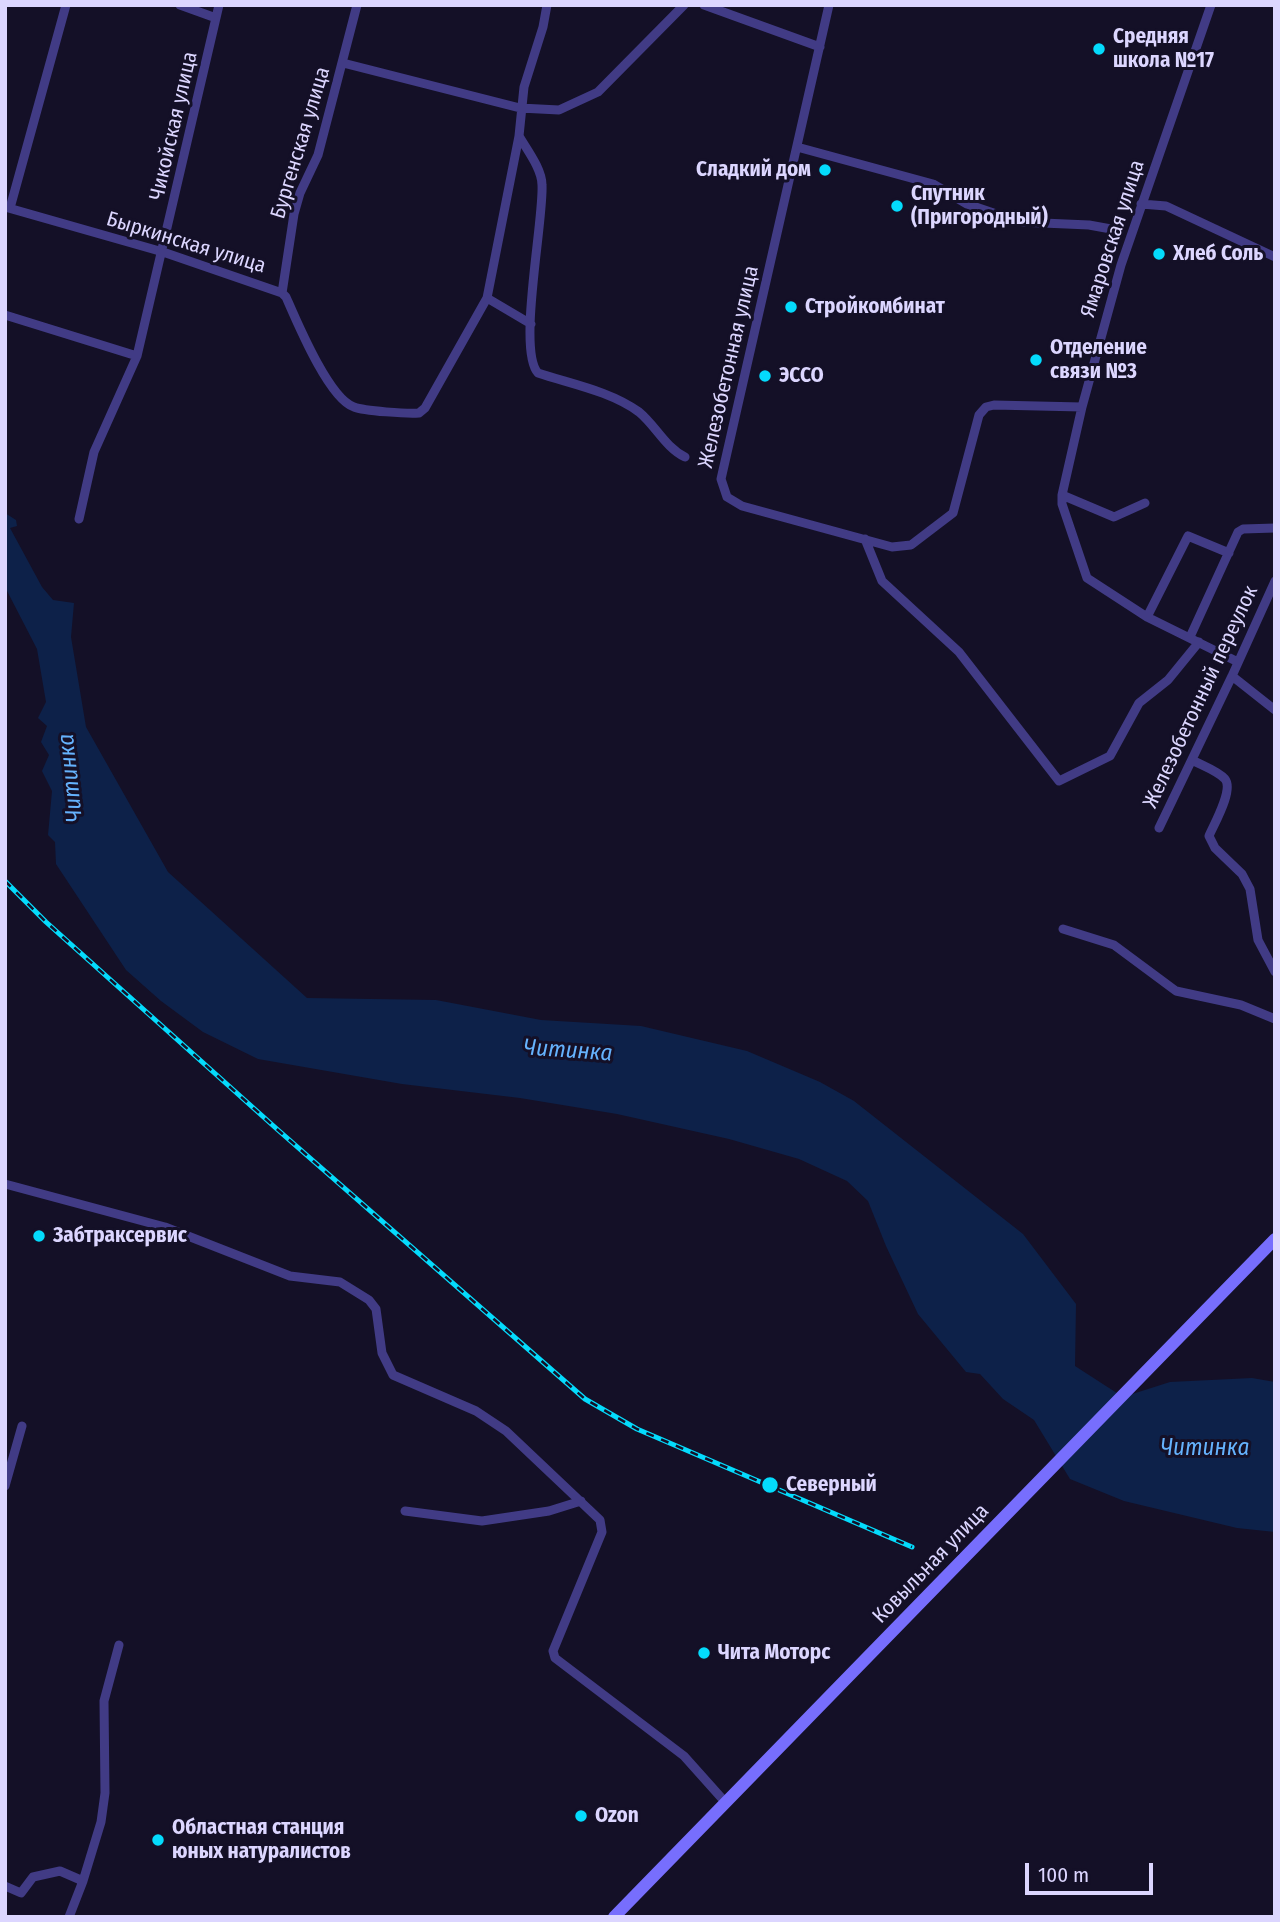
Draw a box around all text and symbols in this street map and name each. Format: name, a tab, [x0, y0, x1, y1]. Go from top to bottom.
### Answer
place label: Средняя школа №17	[1113, 24, 1214, 74]
marker: Средняя школа №17	[1091, 41, 1107, 57]
street label: Чикойская улица	[145, 49, 203, 203]
street label: Бургенская улица	[266, 64, 336, 222]
place label: Сладкий дом	[696, 157, 811, 183]
street label: Ямаровская улица	[1076, 157, 1150, 321]
marker: Сладкий дом	[817, 162, 833, 178]
place label: Спутник (Пригородный)	[911, 181, 1048, 231]
marker: Спутник (Пригородный)	[889, 198, 905, 214]
street label: Быркинская улица	[103, 207, 269, 279]
place label: Хлеб Соль	[1173, 241, 1263, 267]
marker: Хлеб Соль	[1151, 246, 1167, 262]
street label: Железобетонная улица	[693, 263, 765, 471]
place label: Стройкомбинат	[805, 294, 945, 320]
marker: Стройкомбинат	[783, 299, 799, 315]
place label: Отделение связи №3	[1050, 335, 1147, 385]
marker: Отделение связи №3	[1028, 352, 1044, 368]
place label: ЭССО	[779, 363, 824, 389]
marker: ЭССО	[757, 368, 773, 384]
street label: Железобетонный переулок	[1138, 582, 1264, 812]
water label: Читинка	[53, 732, 89, 824]
water label: Читинка	[523, 1034, 613, 1068]
place label: Забтраксервис	[53, 1223, 187, 1249]
marker: Забтраксервис	[31, 1228, 47, 1244]
water label: Читинка	[1160, 1435, 1250, 1463]
place label: Северный	[786, 1472, 877, 1498]
marker: Северный	[760, 1475, 780, 1495]
street label: Ковыльная улица	[868, 1499, 994, 1629]
place label: Чита Моторс	[718, 1640, 830, 1666]
marker: Чита Моторс	[696, 1645, 712, 1661]
place label: Ozon	[595, 1803, 639, 1829]
marker: Ozon	[573, 1808, 589, 1824]
place label: Областная станция юных натуралистов	[172, 1815, 351, 1865]
marker: Областная станция юных натуралистов	[150, 1832, 166, 1848]
scale bar	[1028, 1848, 1156, 1892]
text: 100 m	[1038, 1862, 1089, 1888]

